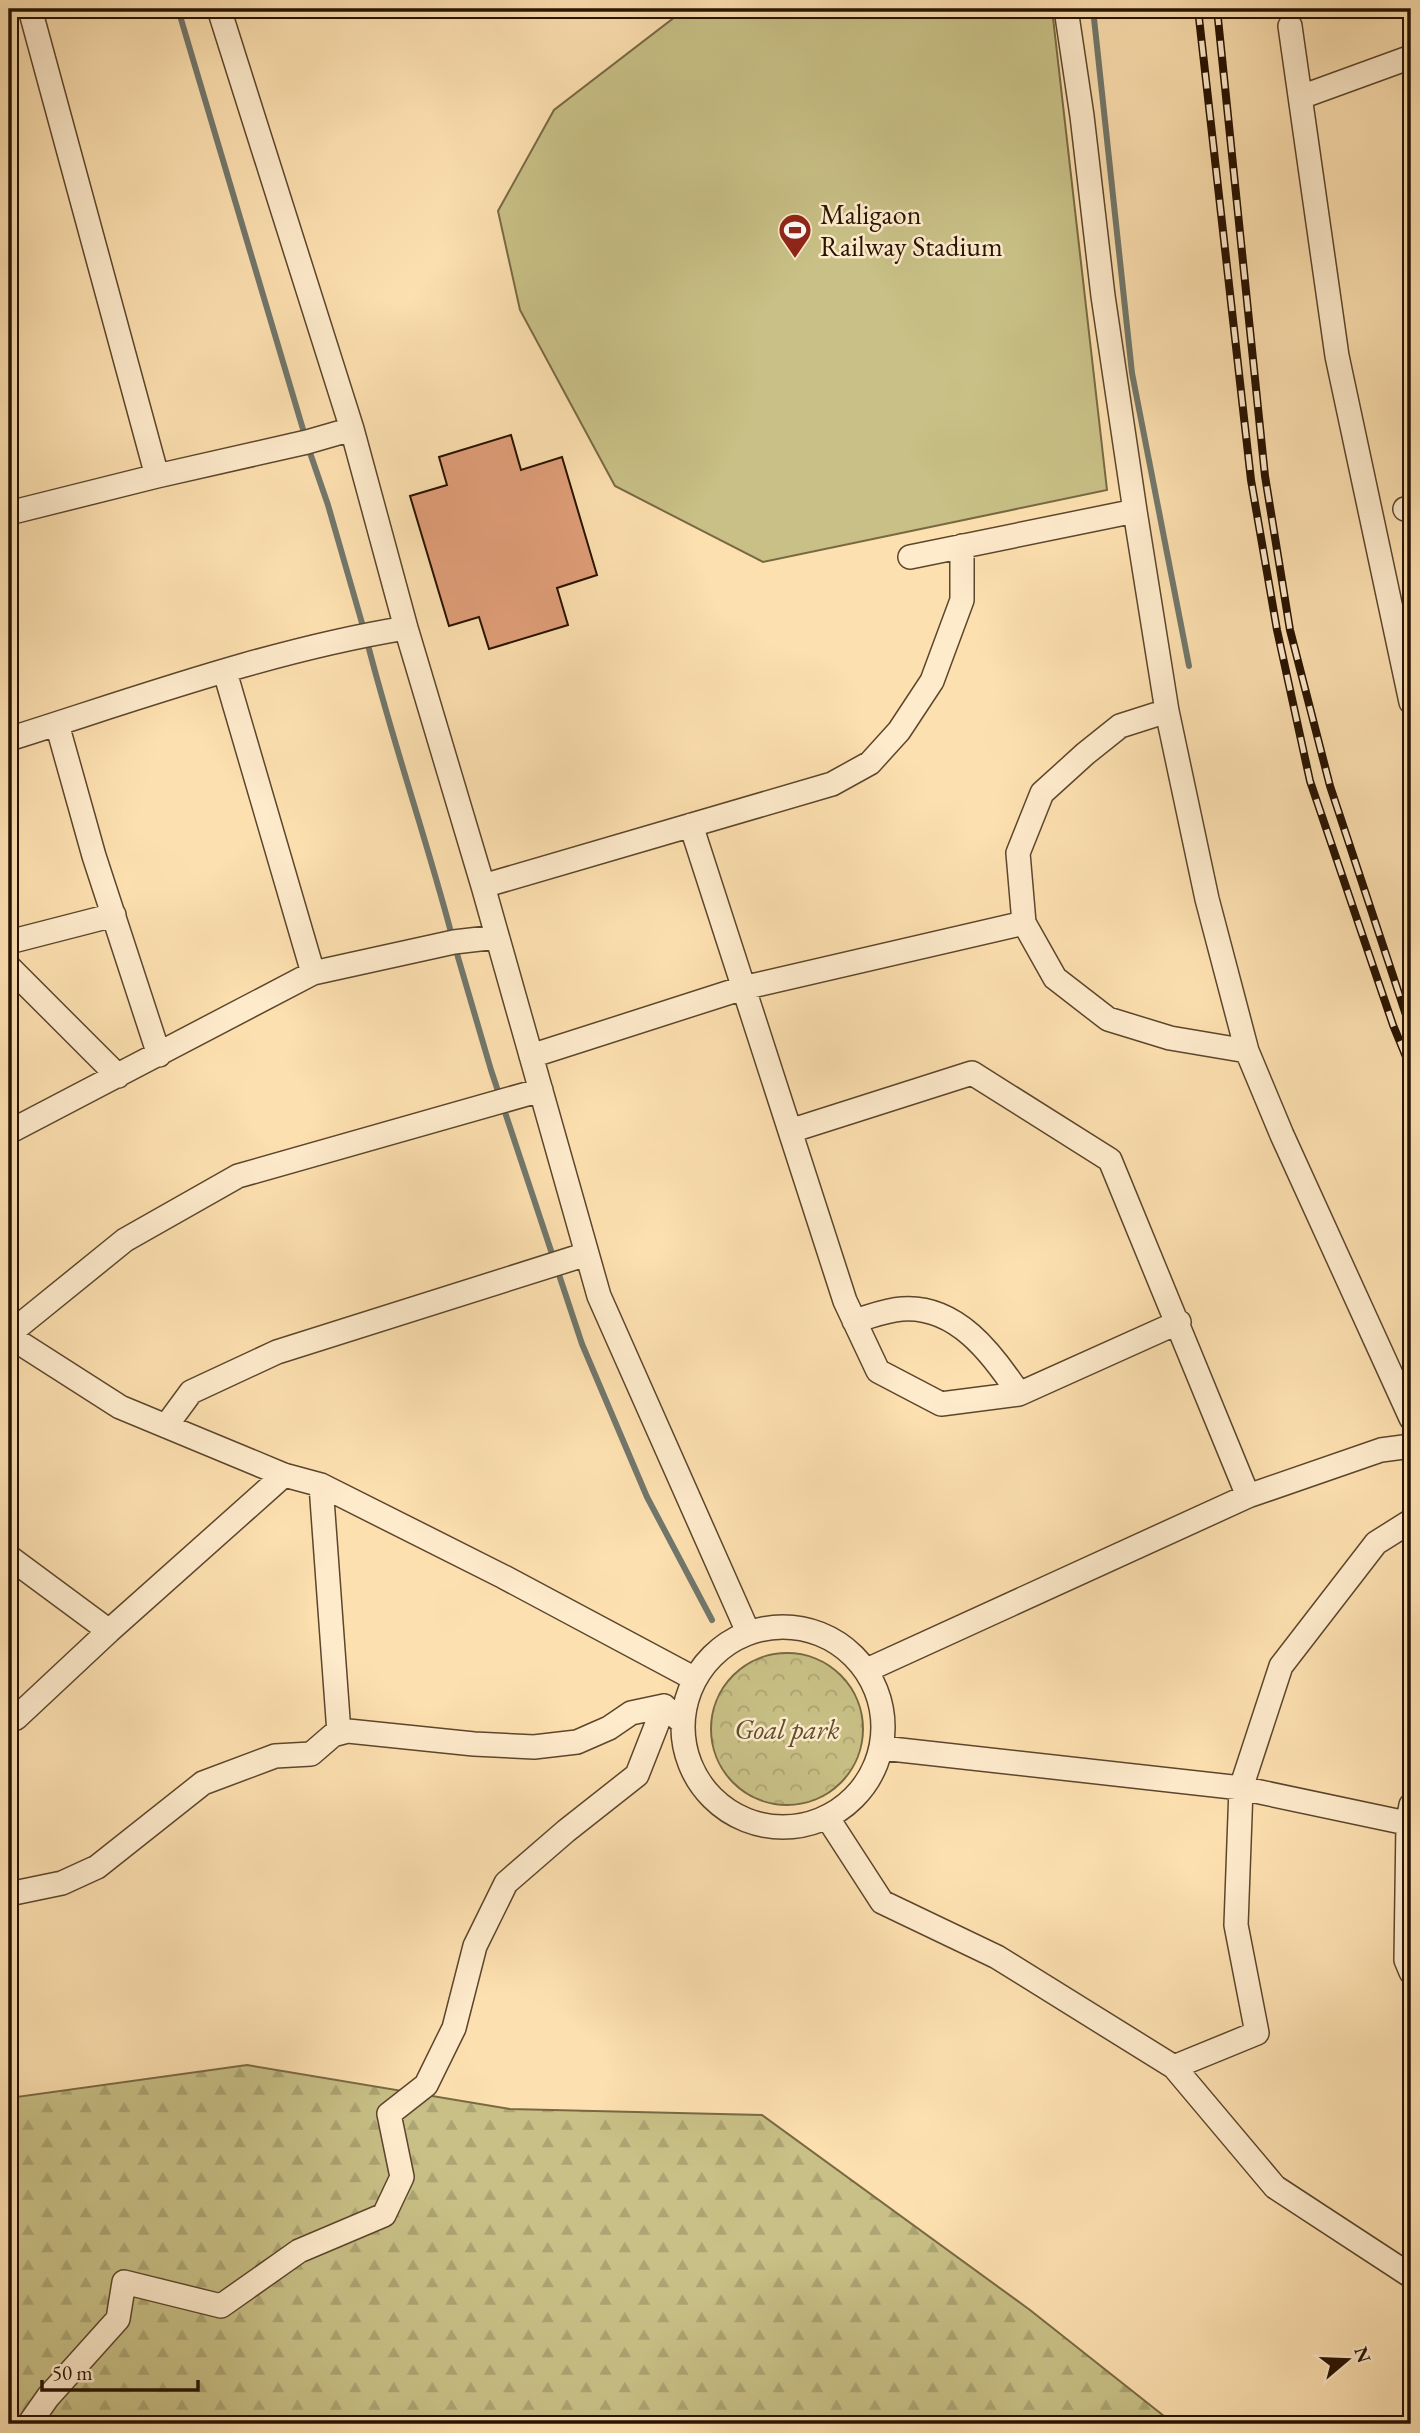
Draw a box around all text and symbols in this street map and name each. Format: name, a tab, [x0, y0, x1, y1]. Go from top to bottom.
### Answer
place label: Maligaon Railway Stadium	[820, 196, 1003, 264]
sports icon: Maligaon Railway Stadium	[776, 211, 814, 260]
park label: Goal park	[734, 1711, 840, 1747]
north arrow	[1312, 2324, 1382, 2394]
text: N	[1348, 2343, 1377, 2367]
scale bar	[42, 2349, 198, 2393]
text: 50 m	[52, 2359, 93, 2386]

